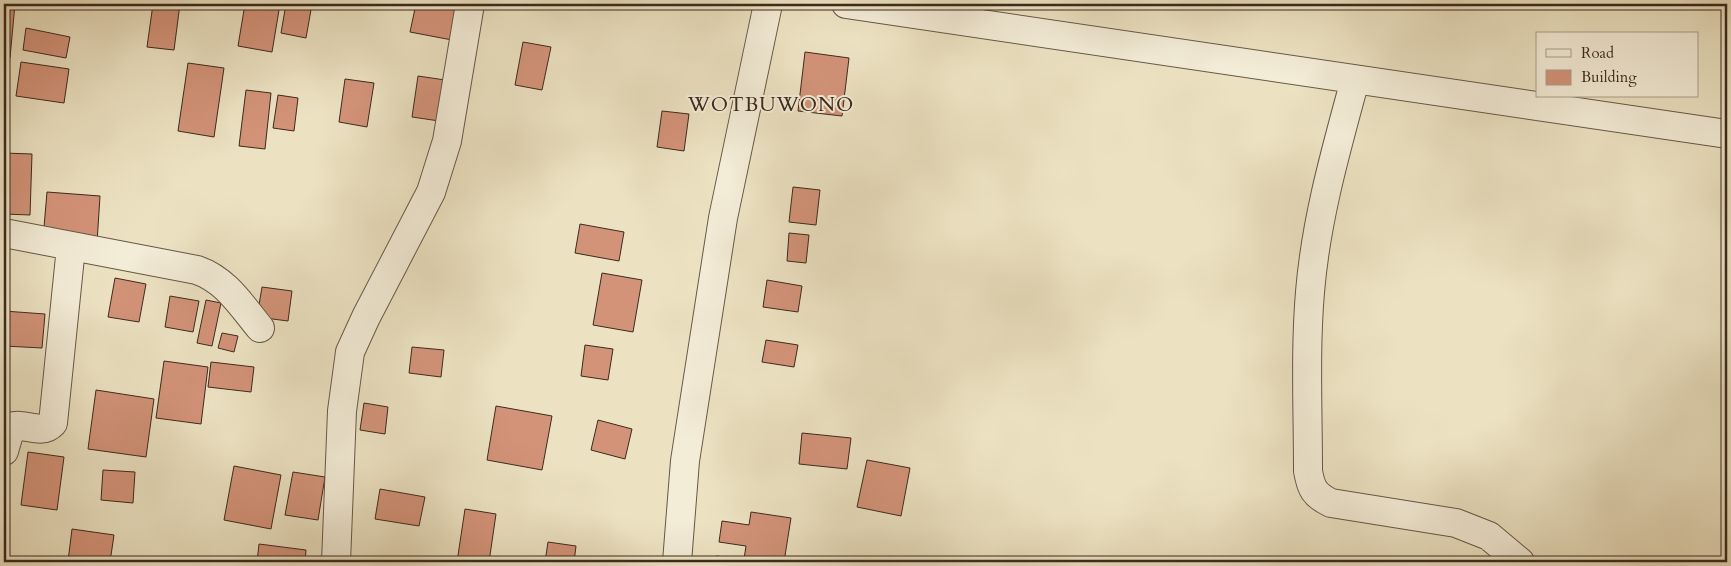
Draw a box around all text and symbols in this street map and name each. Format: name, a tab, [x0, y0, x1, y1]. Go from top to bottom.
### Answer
legend	[1536, 32, 1698, 98]
text: Road	[1581, 43, 1614, 63]
text: Building	[1581, 67, 1637, 87]
district label: WOTBUWONO	[687, 91, 854, 118]

